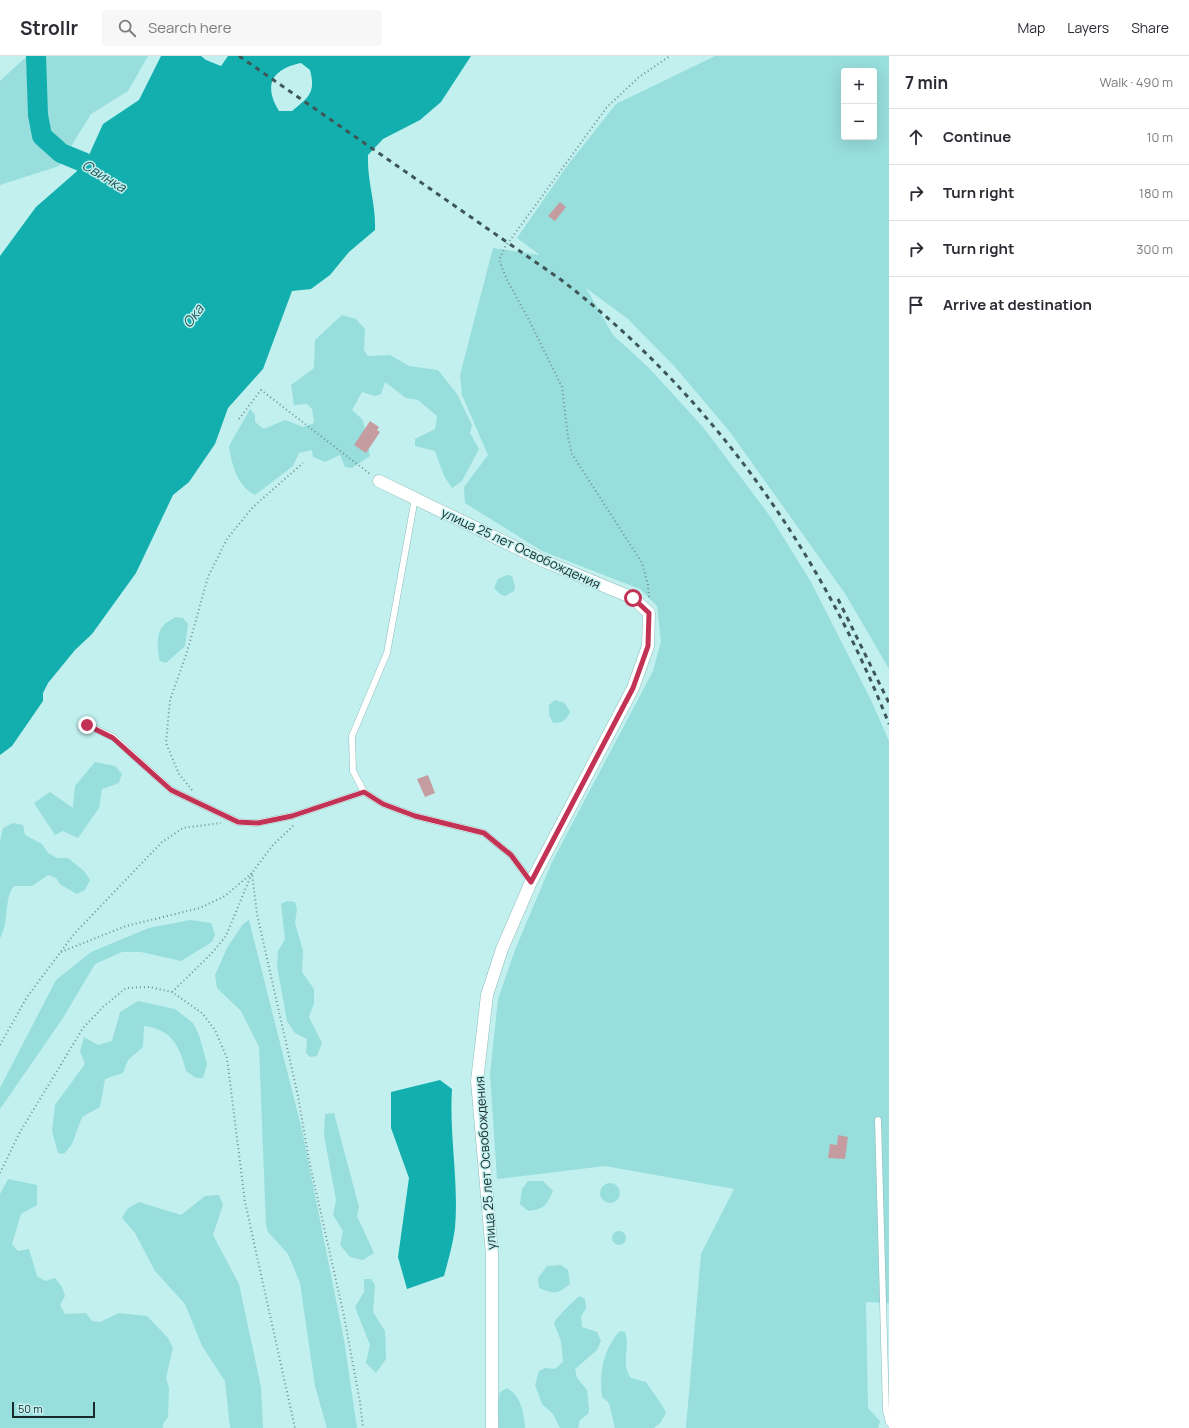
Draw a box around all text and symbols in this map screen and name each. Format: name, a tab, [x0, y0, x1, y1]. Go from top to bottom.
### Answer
search box	[102, 10, 382, 46]
text: Strollr	[20, 15, 78, 41]
icon: search	[116, 17, 138, 39]
text: Search here	[148, 17, 231, 38]
text: Map	[1017, 18, 1045, 37]
text: Layers	[1067, 18, 1109, 37]
text: Share	[1131, 18, 1169, 37]
map controls	[841, 68, 877, 140]
button: +	[841, 68, 877, 104]
text: 7 min	[905, 71, 948, 94]
text: Walk · 490 m	[1099, 73, 1173, 91]
button: −	[841, 104, 877, 140]
icon: ahead	[905, 126, 927, 148]
text: Continue	[943, 126, 1011, 147]
text: 10 m	[1146, 128, 1173, 146]
water label: Свинка	[79, 155, 131, 197]
icon: right	[905, 182, 927, 204]
text: Turn right	[943, 182, 1014, 203]
text: 180 m	[1139, 184, 1173, 202]
icon: right	[905, 238, 927, 260]
text: Turn right	[943, 238, 1014, 259]
text: 300 m	[1136, 240, 1173, 258]
icon: arrive	[905, 294, 927, 316]
text: Arrive at destination	[943, 294, 1092, 315]
water label: Ока	[178, 299, 208, 331]
street label: улица 25 лет Освобождения	[438, 503, 604, 593]
route start	[624, 589, 642, 607]
route end	[78, 716, 96, 734]
street label: улица 25 лет Освобождения	[470, 1076, 500, 1250]
scale bar	[12, 1400, 95, 1419]
text: 50 m	[18, 1401, 43, 1416]

